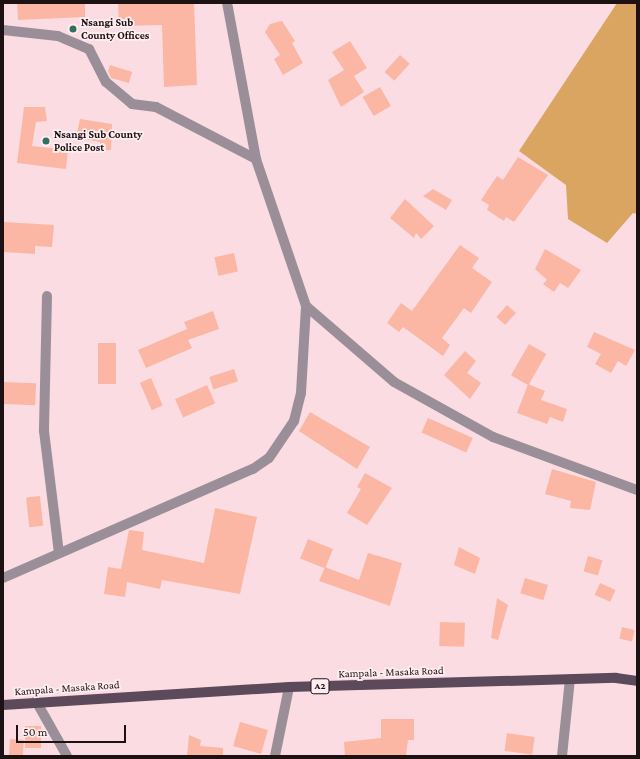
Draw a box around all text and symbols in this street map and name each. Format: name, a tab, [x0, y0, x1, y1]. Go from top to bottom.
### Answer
place label: Nsangi Sub County Offices	[81, 16, 149, 42]
marker: Nsangi Sub County Offices	[68, 24, 78, 34]
place label: Nsangi Sub County Police Post	[54, 128, 142, 154]
marker: Nsangi Sub County Police Post	[41, 136, 51, 146]
street label: Kampala - Masaka Road	[338, 664, 444, 680]
street label: Kampala - Masaka Road	[14, 678, 120, 698]
road number: A2	[310, 678, 330, 694]
scale bar	[18, 717, 128, 743]
text: 50 m	[23, 725, 47, 739]

